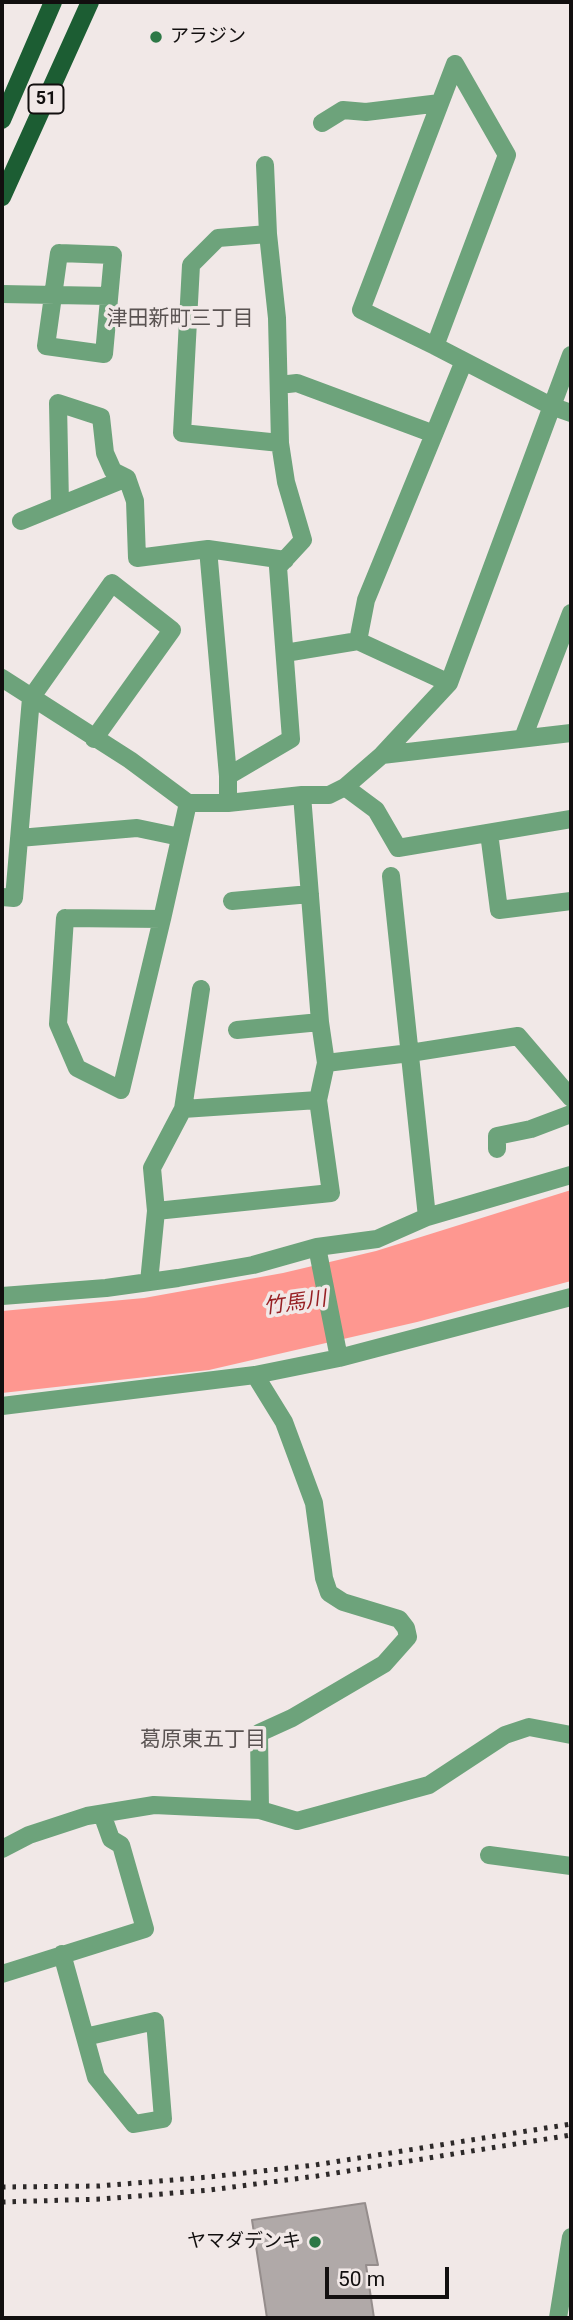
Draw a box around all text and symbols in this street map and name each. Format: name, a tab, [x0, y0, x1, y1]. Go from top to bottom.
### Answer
place label: アラジン	[170, 26, 246, 48]
marker: アラジン	[148, 29, 164, 45]
road number: 51	[28, 84, 64, 114]
district label: 津田新町三丁目	[107, 307, 253, 333]
water label: 竹馬川	[262, 1287, 328, 1321]
district label: 葛原東五丁目	[140, 1728, 266, 1754]
place label: ヤマダデンキ	[187, 2231, 301, 2253]
marker: ヤマダデンキ	[307, 2234, 323, 2250]
scale bar	[328, 2254, 452, 2298]
text: 50 m	[338, 2267, 385, 2291]

